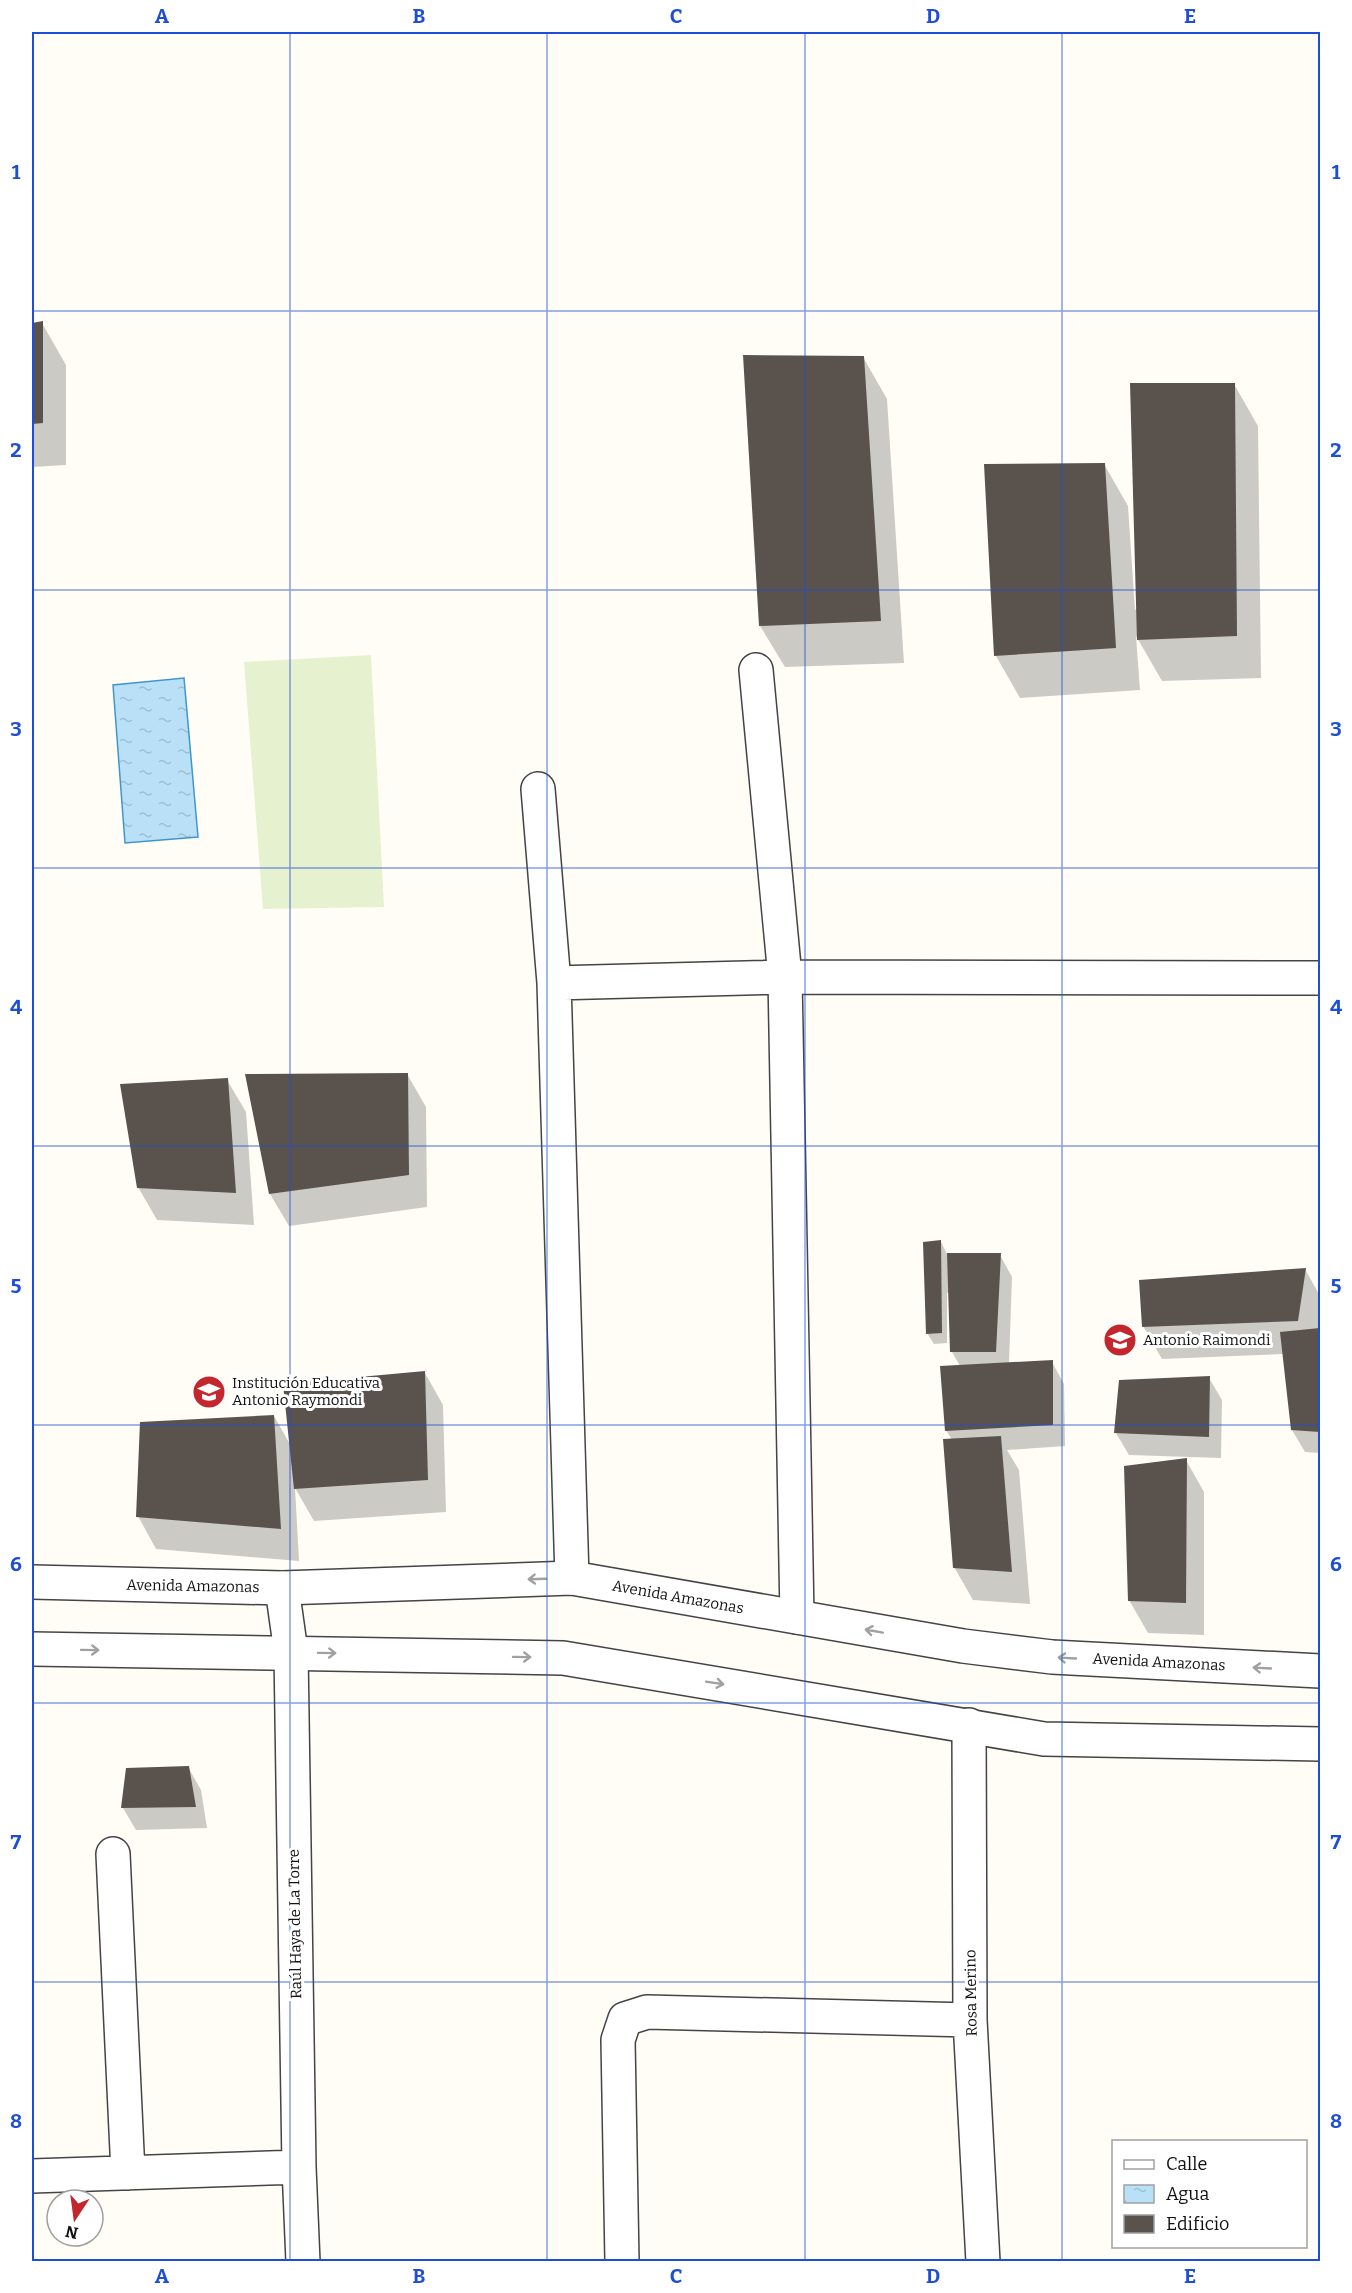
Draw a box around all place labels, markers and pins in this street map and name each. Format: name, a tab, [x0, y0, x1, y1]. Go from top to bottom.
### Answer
school or university icon: Antonio Raimondi	[1102, 1322, 1138, 1358]
place label: Antonio Raimondi	[1143, 1331, 1271, 1349]
school or university icon: Institución Educativa Antonio Raymondi	[191, 1374, 227, 1410]
place label: Institución Educativa Antonio Raymondi	[232, 1374, 380, 1409]

